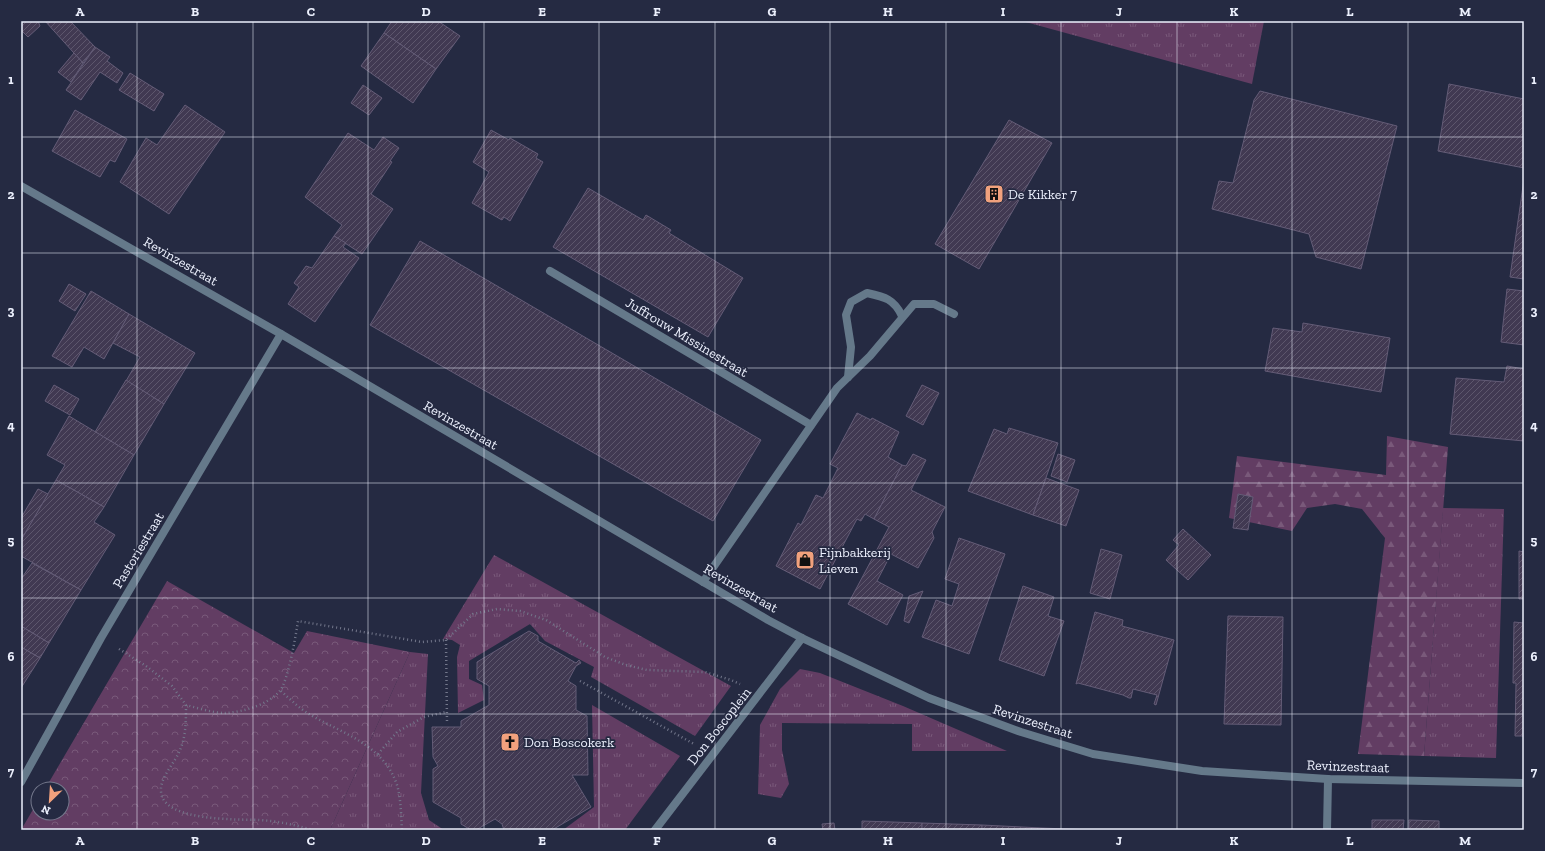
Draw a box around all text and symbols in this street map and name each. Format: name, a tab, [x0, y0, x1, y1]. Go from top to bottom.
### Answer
text: A	[76, 4, 85, 19]
text: B	[191, 4, 199, 19]
text: C	[307, 4, 315, 19]
text: D	[421, 4, 431, 19]
text: E	[538, 4, 546, 19]
text: F	[653, 4, 661, 19]
text: G	[768, 4, 777, 19]
text: H	[883, 4, 893, 19]
text: I	[1001, 4, 1006, 19]
text: J	[1116, 4, 1122, 19]
text: K	[1230, 4, 1239, 19]
text: L	[1346, 4, 1354, 19]
text: M	[1459, 4, 1471, 19]
text: 1	[8, 72, 14, 87]
text: 1	[1531, 72, 1537, 87]
building icon: De Kikker 7	[983, 183, 1005, 205]
place label: De Kikker 7	[1008, 186, 1077, 203]
text: 2	[8, 187, 15, 202]
text: 2	[1531, 187, 1538, 202]
street label: Revinzestraat	[141, 233, 222, 290]
street label: Juffrouw Missinestraat	[622, 294, 752, 381]
text: 3	[8, 303, 15, 318]
text: 3	[1531, 303, 1538, 318]
street label: Revinzestraat	[421, 397, 502, 454]
text: 4	[7, 418, 15, 433]
text: 4	[1530, 418, 1538, 433]
street label: Pastoriestraat	[109, 509, 168, 591]
text: 5	[8, 533, 15, 548]
text: 5	[1531, 533, 1538, 548]
place label: Fijnbakkerij Lieven	[819, 544, 891, 577]
shop icon: Fijnbakkerij Lieven	[794, 549, 816, 571]
street label: Revinzestraat	[701, 560, 782, 617]
text: 6	[8, 649, 15, 664]
text: 6	[1531, 649, 1538, 664]
street label: Don Boscoplein	[684, 684, 755, 768]
street label: Revinzestraat	[991, 701, 1076, 743]
church icon: Don Boscokerk	[499, 731, 521, 753]
place label: Don Boscokerk	[524, 734, 615, 751]
street label: Revinzestraat	[1306, 757, 1390, 776]
text: 7	[8, 764, 15, 779]
text: 7	[1531, 764, 1538, 779]
north arrow	[30, 781, 70, 821]
text: N	[39, 802, 53, 817]
text: A	[76, 833, 85, 848]
text: B	[191, 833, 199, 848]
text: C	[307, 833, 315, 848]
text: D	[421, 833, 431, 848]
text: E	[538, 833, 546, 848]
text: F	[653, 833, 661, 848]
text: G	[768, 833, 777, 848]
text: H	[883, 833, 893, 848]
text: I	[1001, 833, 1006, 848]
text: J	[1116, 833, 1122, 848]
text: K	[1230, 833, 1239, 848]
text: L	[1346, 833, 1354, 848]
text: M	[1459, 833, 1471, 848]

